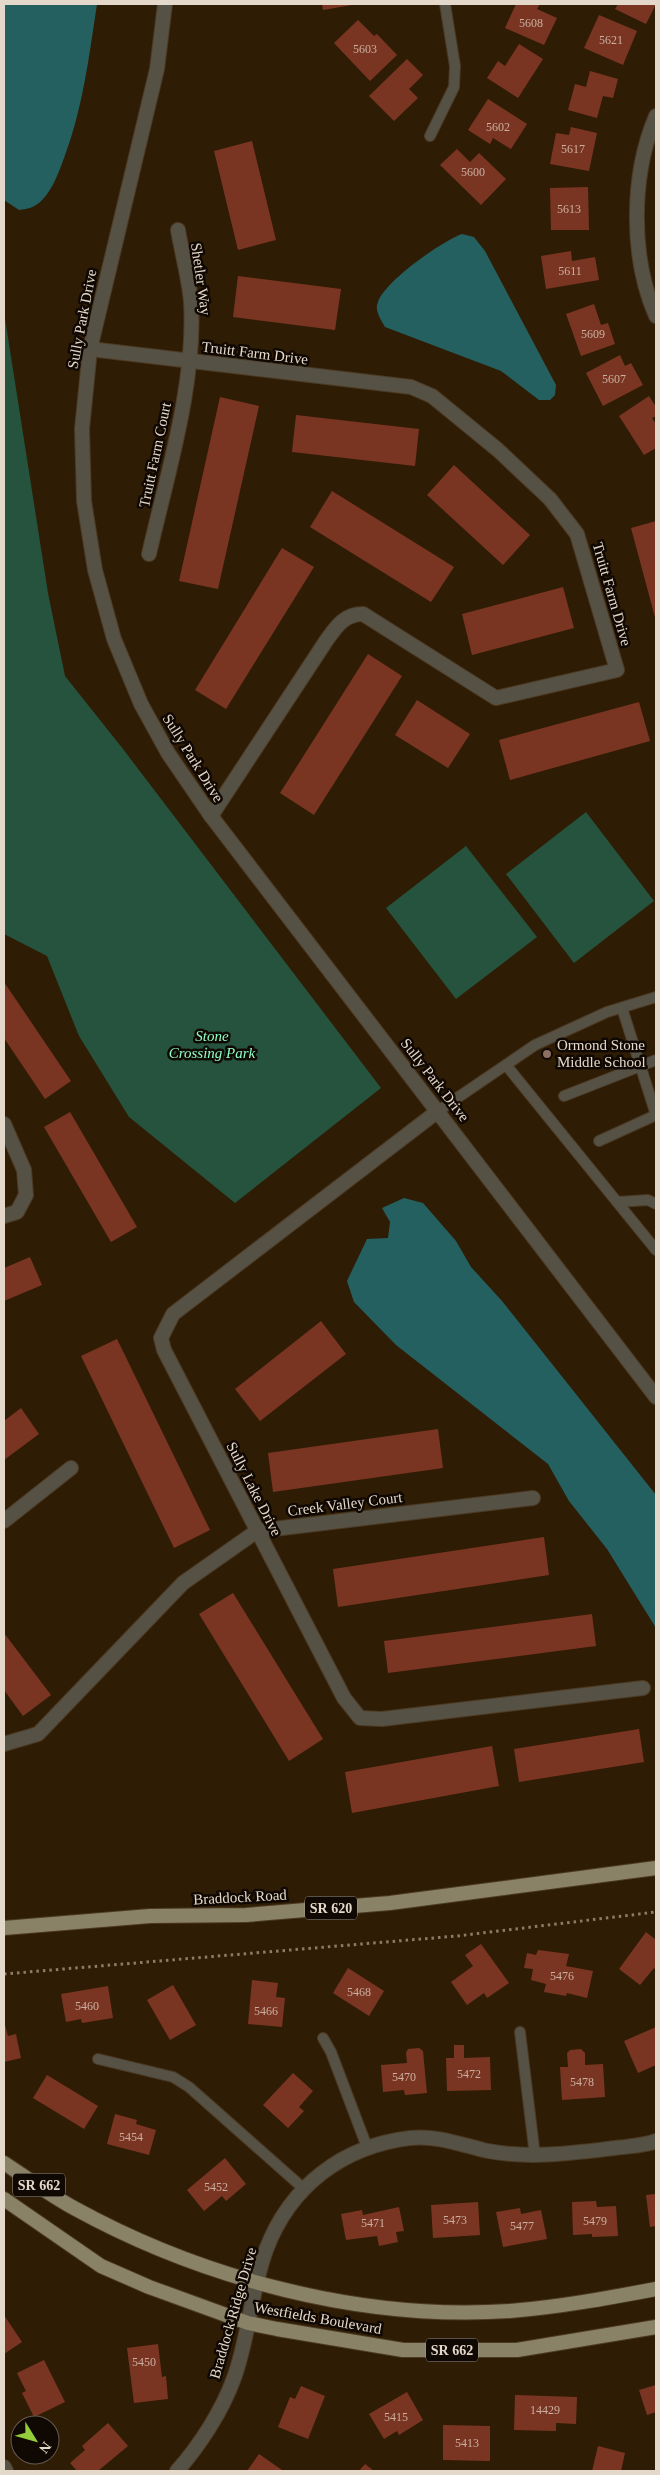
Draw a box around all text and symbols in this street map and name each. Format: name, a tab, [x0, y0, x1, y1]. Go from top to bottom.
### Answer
house number: 5608	[519, 16, 543, 30]
house number: 5621	[599, 33, 623, 47]
house number: 5603	[353, 42, 377, 56]
house number: 5602	[486, 120, 510, 134]
house number: 5617	[561, 142, 585, 156]
house number: 5600	[461, 165, 485, 179]
house number: 5613	[557, 202, 581, 216]
street label: Shetler Way	[188, 242, 214, 317]
house number: 5611	[558, 264, 582, 278]
street label: Sully Park Drive	[65, 268, 100, 370]
house number: 5609	[581, 327, 605, 341]
street label: Truitt Farm Drive	[201, 339, 309, 367]
house number: 5607	[602, 372, 626, 386]
street label: Truitt Farm Court	[136, 400, 174, 509]
street label: Truitt Farm Drive	[590, 540, 635, 648]
street label: Sully Park Drive	[160, 711, 227, 805]
park label: Stone Crossing Park	[169, 1028, 256, 1061]
street label: Sully Park Drive	[398, 1035, 473, 1125]
place label: Ormond Stone Middle School	[557, 1037, 646, 1070]
marker: Ormond Stone Middle School	[541, 1048, 553, 1060]
street label: Sully Lake Drive	[223, 1439, 285, 1539]
street label: Creek Valley Court	[287, 1489, 404, 1519]
street label: Braddock Road	[193, 1887, 288, 1907]
road number: SR 620	[305, 1896, 357, 1920]
house number: 5476	[550, 1969, 574, 1983]
house number: 5468	[347, 1985, 371, 1999]
house number: 5460	[75, 1999, 99, 2013]
house number: 5466	[254, 2004, 278, 2018]
house number: 5472	[457, 2067, 481, 2081]
house number: 5470	[392, 2070, 416, 2084]
house number: 5478	[570, 2075, 594, 2089]
house number: 5454	[119, 2130, 143, 2144]
road number: SR 662	[13, 2174, 65, 2196]
house number: 5452	[204, 2180, 228, 2194]
house number: 5473	[443, 2213, 467, 2227]
house number: 5479	[583, 2214, 607, 2228]
house number: 5471	[361, 2216, 385, 2230]
house number: 5477	[510, 2219, 534, 2233]
street label: Braddock Ridge Drive	[207, 2245, 259, 2380]
street label: Westfields Boulevard	[253, 2299, 383, 2337]
road number: SR 662	[426, 2338, 478, 2362]
house number: 5450	[132, 2355, 156, 2369]
house number: 14429	[530, 2403, 560, 2417]
house number: 5415	[384, 2410, 408, 2424]
north arrow	[10, 2415, 60, 2465]
house number: 5413	[455, 2436, 479, 2450]
text: N	[36, 2439, 54, 2456]

